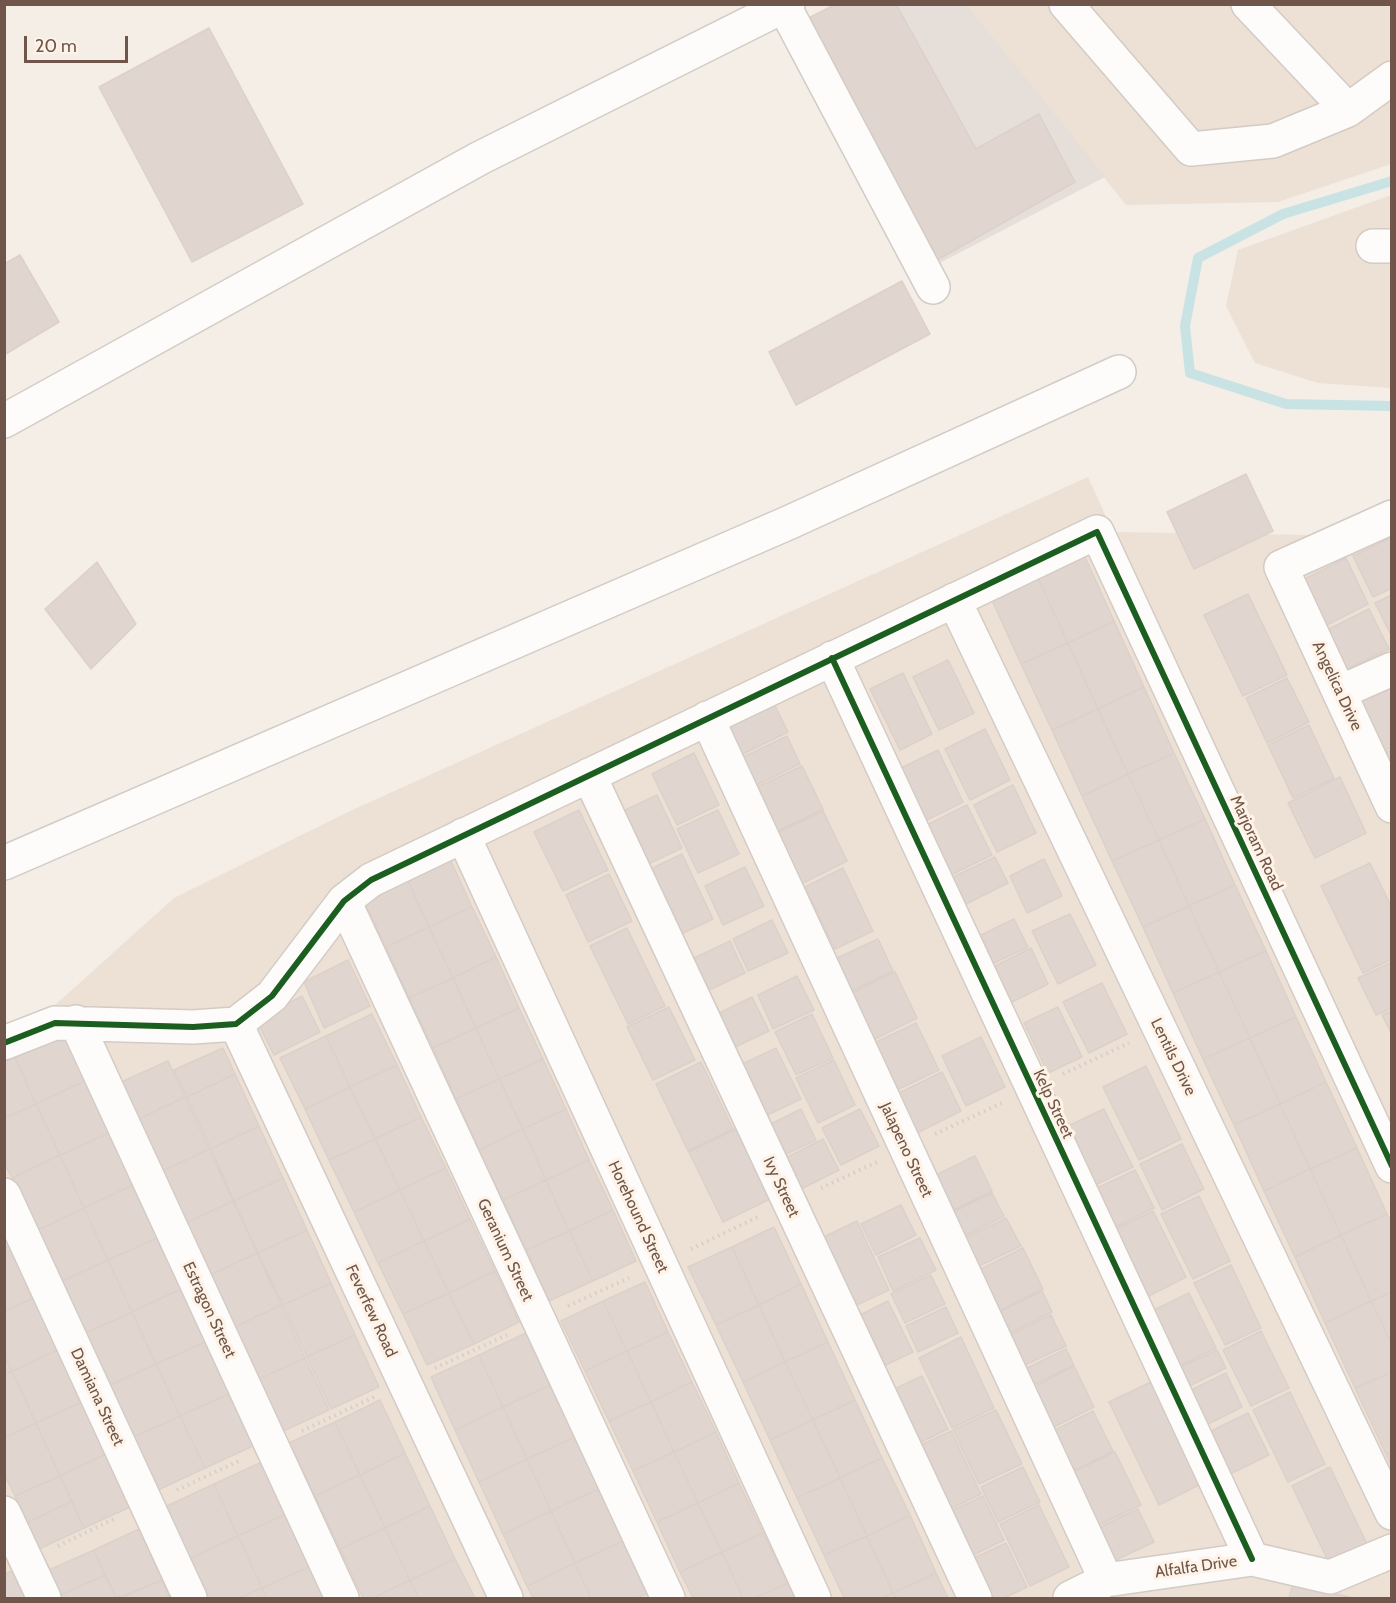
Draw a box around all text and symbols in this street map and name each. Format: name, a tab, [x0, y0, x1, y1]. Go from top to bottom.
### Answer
scale bar	[27, 24, 130, 62]
text: 20 m	[35, 35, 77, 57]
street label: Angelica Drive	[1308, 638, 1366, 734]
street label: Marjoram Road	[1226, 792, 1286, 894]
street label: Lentils Drive	[1146, 1015, 1200, 1099]
street label: Kelp Street	[1029, 1066, 1077, 1142]
street label: Jalapeno Street	[876, 1099, 936, 1201]
street label: Ivy Street	[759, 1154, 803, 1220]
street label: Horehound Street	[604, 1158, 672, 1276]
street label: Geranium Street	[473, 1196, 537, 1304]
street label: Estragon Street	[178, 1259, 240, 1361]
street label: Feverfew Road	[341, 1262, 401, 1360]
street label: Damiana Street	[66, 1345, 128, 1449]
street label: Alfalfa Drive	[1154, 1552, 1238, 1582]

